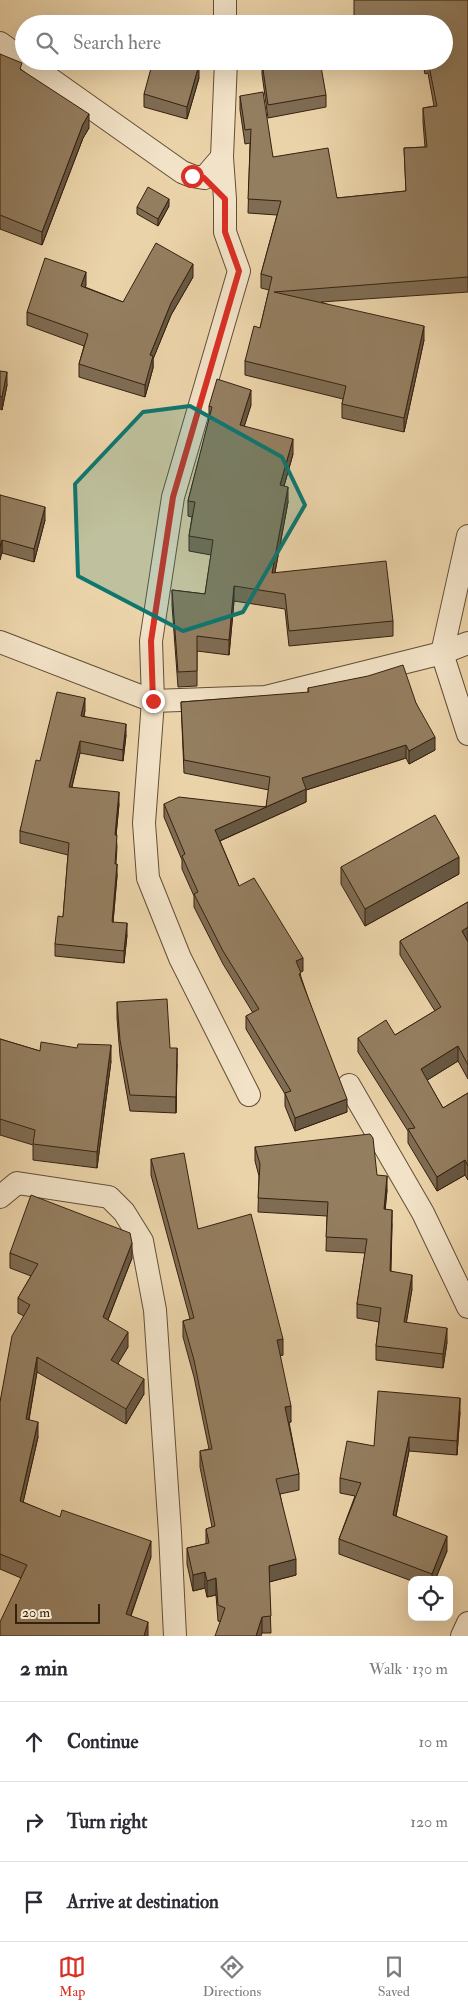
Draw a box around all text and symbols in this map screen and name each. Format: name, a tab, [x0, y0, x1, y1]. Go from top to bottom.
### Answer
search box	[15, 15, 453, 70]
icon: search	[33, 29, 61, 57]
text: Search here	[73, 31, 161, 55]
route start	[181, 165, 204, 188]
route end	[142, 690, 165, 713]
map controls	[408, 1576, 453, 1621]
button: locate	[408, 1576, 453, 1621]
scale bar	[15, 1601, 100, 1624]
text: 20 m	[22, 1604, 50, 1621]
text: 2 min	[20, 1655, 68, 1682]
text: Walk · 130 m	[369, 1659, 448, 1679]
icon: ahead	[20, 1728, 48, 1756]
text: Continue	[67, 1730, 138, 1754]
text: 10 m	[418, 1732, 448, 1752]
icon: right	[20, 1808, 48, 1836]
text: Turn right	[67, 1810, 147, 1834]
text: 120 m	[410, 1812, 448, 1832]
icon: arrive	[20, 1888, 48, 1916]
text: Arrive at destination	[67, 1890, 219, 1914]
tab: Map	[58, 1953, 86, 2000]
tab: Directions	[203, 1953, 261, 2000]
tab: Saved	[378, 1953, 410, 2000]

